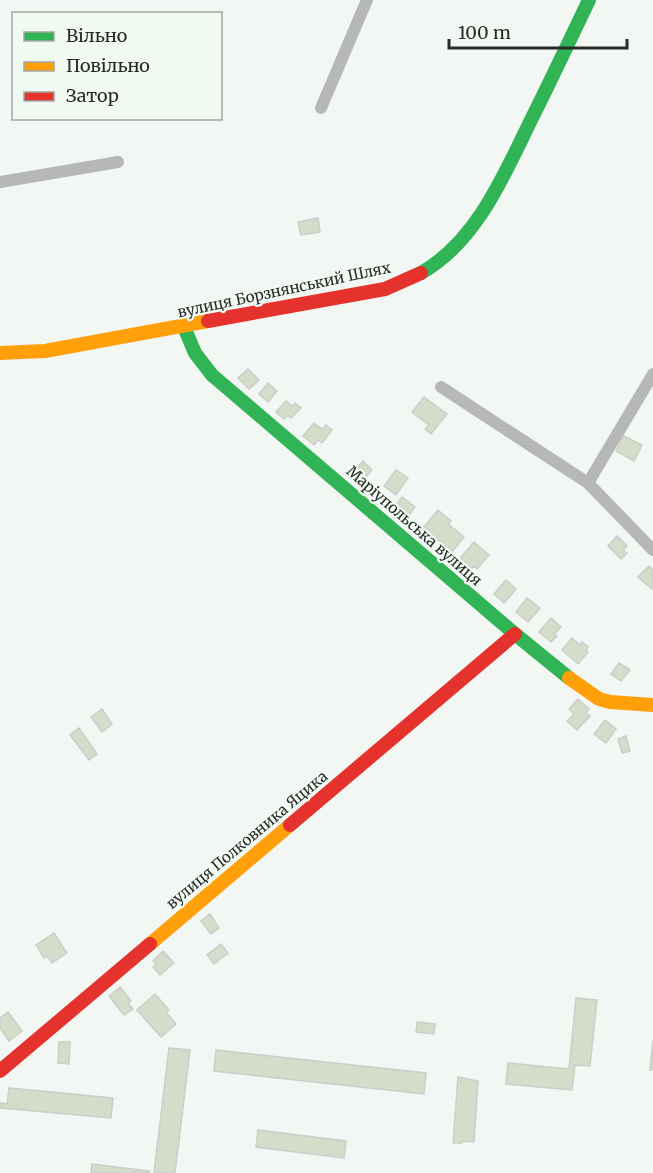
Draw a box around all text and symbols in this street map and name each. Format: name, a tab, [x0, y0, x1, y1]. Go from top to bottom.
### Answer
legend	[12, 12, 222, 120]
scale bar	[449, 12, 628, 50]
text: 100 m	[458, 21, 511, 44]
text: Вільно	[66, 24, 127, 47]
text: Повільно	[66, 54, 150, 77]
text: Затор	[66, 84, 119, 107]
street label: вулиця Борзнянський Шлях	[176, 258, 392, 321]
street label: Маріупольська вулиця	[343, 462, 486, 590]
street label: вулиця Полковника Яцика	[162, 766, 331, 913]

